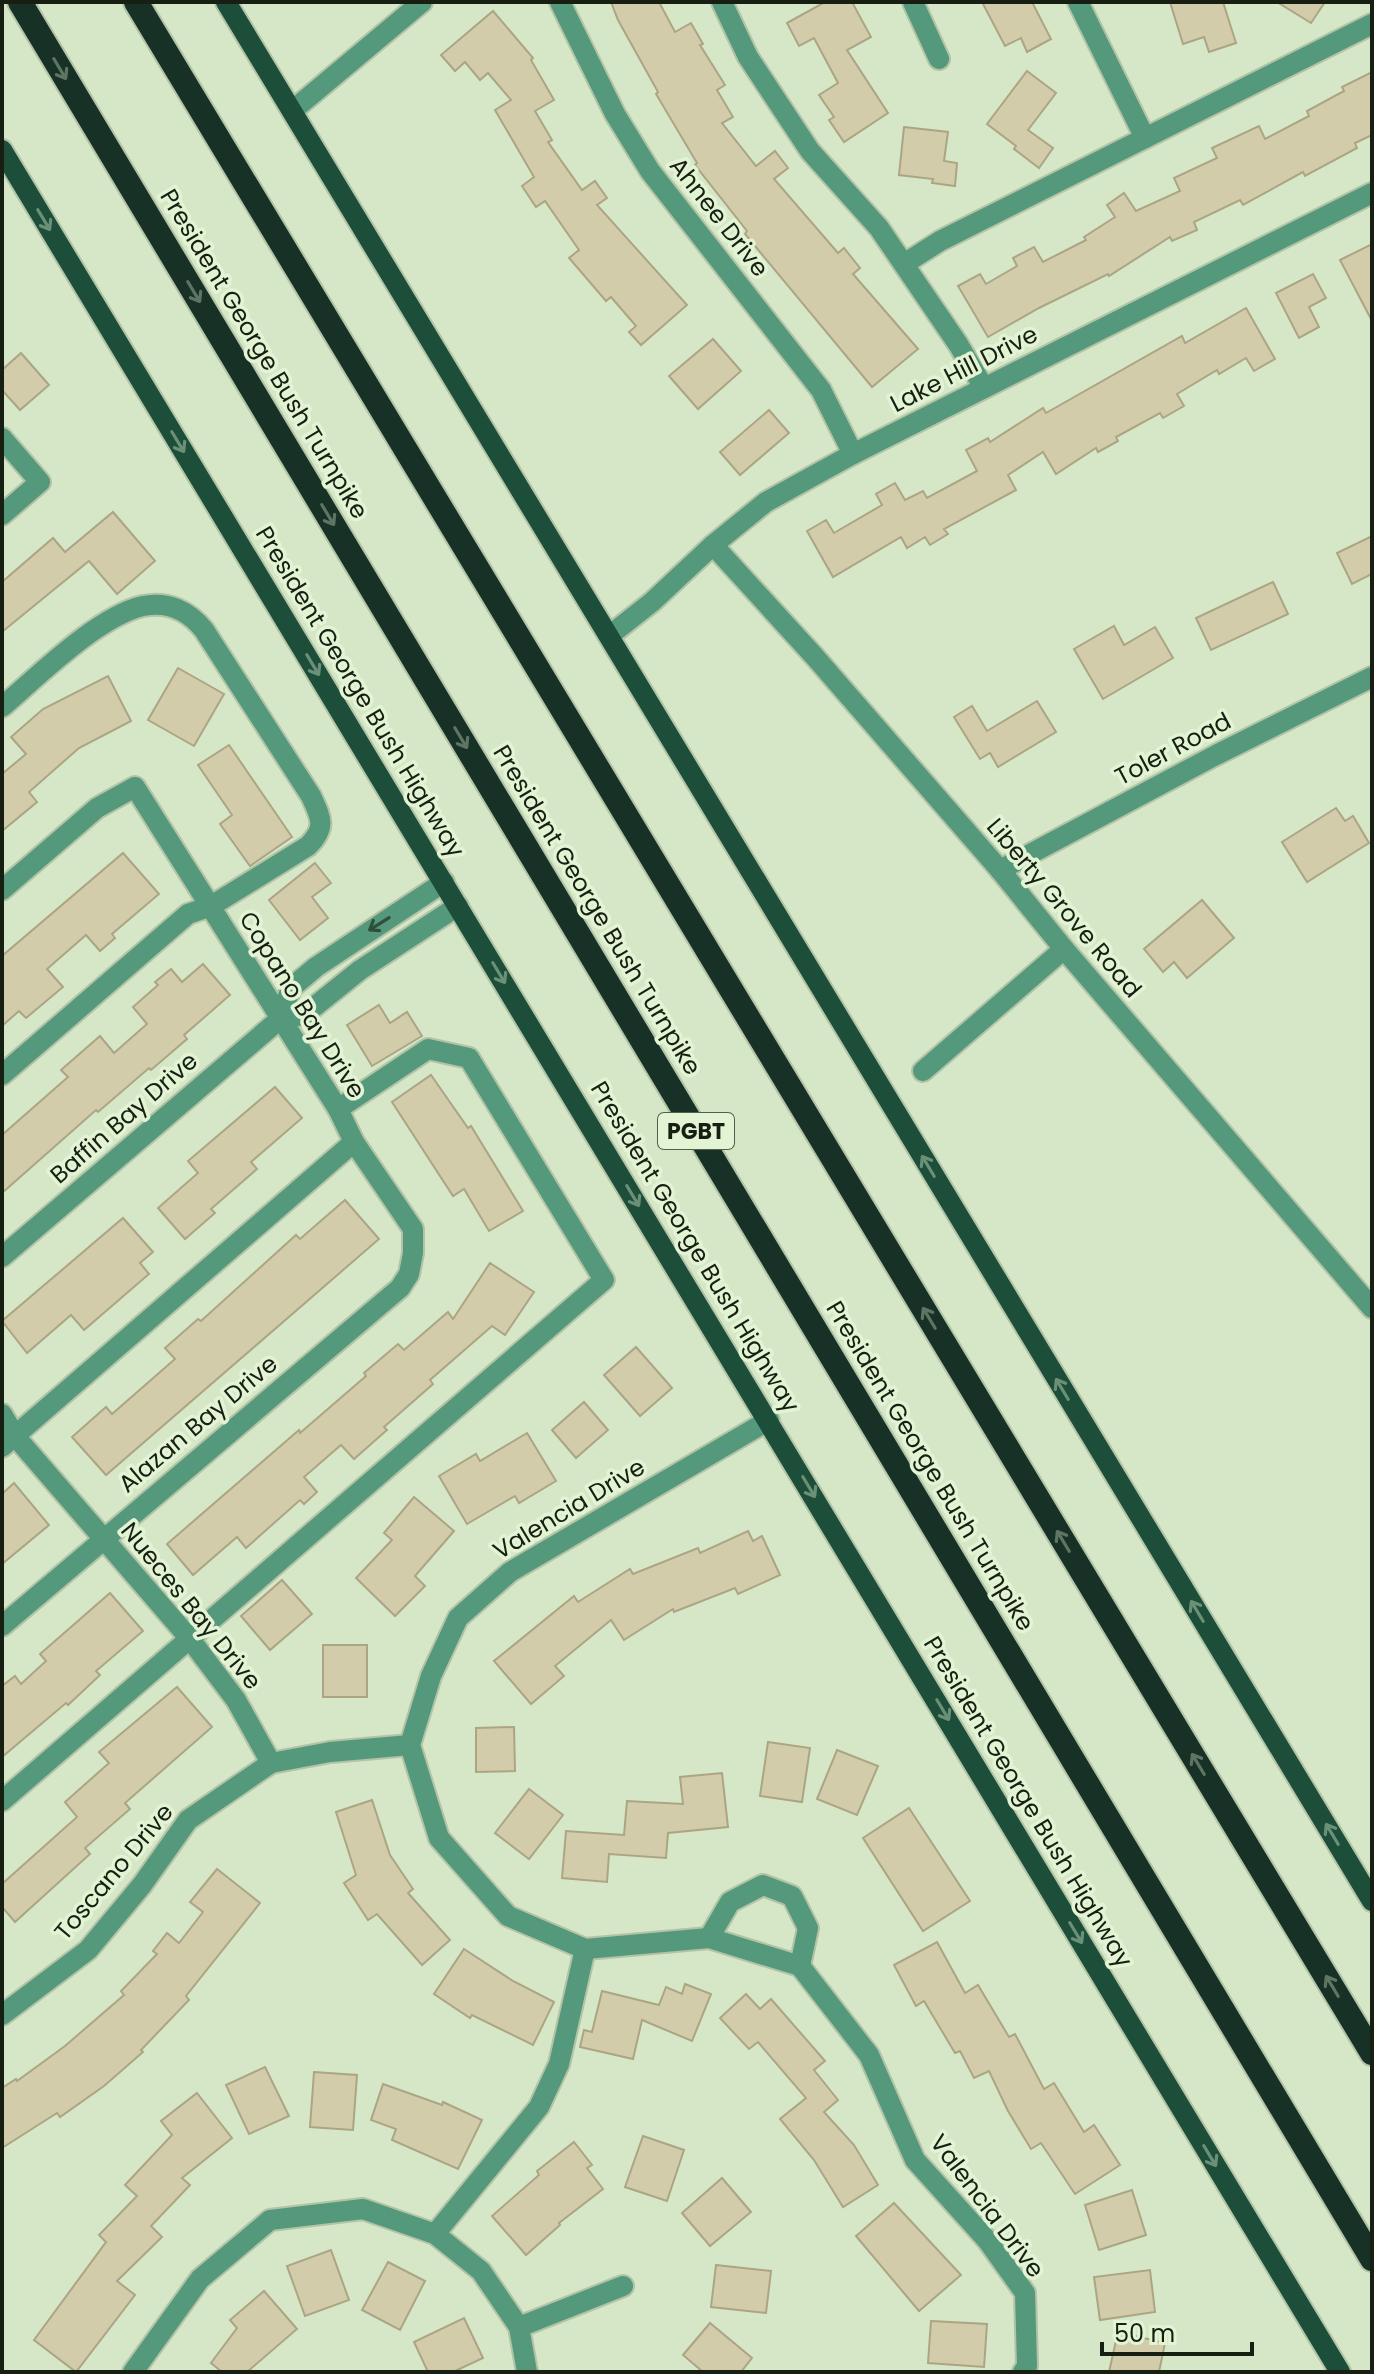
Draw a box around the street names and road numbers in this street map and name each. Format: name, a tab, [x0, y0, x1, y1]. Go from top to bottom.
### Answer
street label: Ahnee Drive	[662, 150, 776, 283]
street label: President George Bush Turnpike	[153, 183, 376, 525]
street label: Lake Hill Drive	[884, 317, 1043, 420]
street label: President George Bush Highway	[248, 520, 473, 864]
street label: Toler Road	[1109, 704, 1237, 793]
street label: President George Bush Turnpike	[486, 739, 709, 1081]
street label: Liberty Grove Road	[979, 811, 1149, 1005]
street label: Copano Bay Drive	[232, 905, 373, 1104]
street label: Baffin Bay Drive	[43, 1044, 204, 1191]
street label: President George Bush Highway	[583, 1075, 808, 1419]
road number: PGBT	[658, 1113, 734, 1149]
street label: President George Bush Turnpike	[819, 1295, 1042, 1637]
street label: Alazan Bay Drive	[111, 1347, 284, 1500]
street label: Valencia Drive	[487, 1450, 651, 1567]
street label: Nueces Bay Drive	[114, 1515, 269, 1696]
street label: President George Bush Highway	[916, 1630, 1141, 1974]
street label: Toscano Drive	[47, 1796, 181, 1947]
street label: Valencia Drive	[923, 2127, 1052, 2284]

